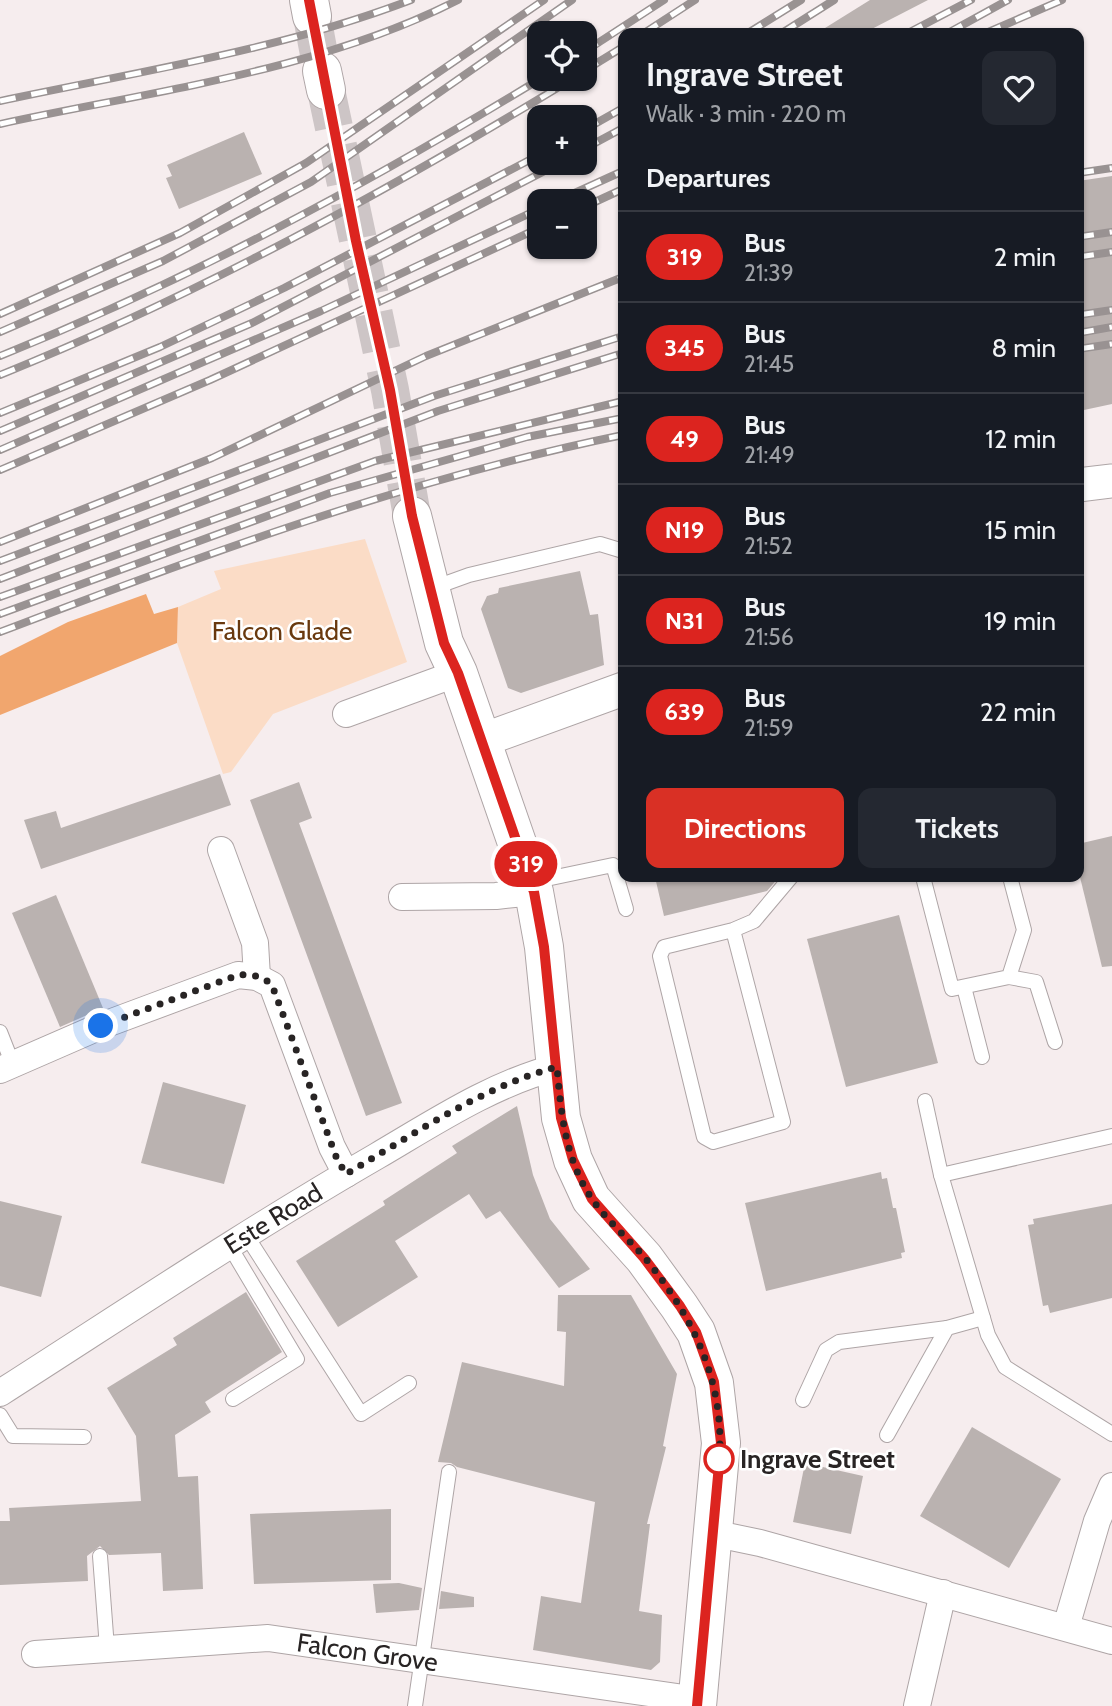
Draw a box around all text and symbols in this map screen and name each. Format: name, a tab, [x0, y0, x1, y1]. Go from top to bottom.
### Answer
map controls	[527, 21, 597, 259]
button: locate	[527, 21, 597, 91]
button: heart	[982, 51, 1056, 125]
text: Ingrave Street	[646, 54, 843, 94]
text: Walk · 3 min · 220 m	[646, 100, 846, 128]
button: +	[527, 105, 597, 175]
text: Departures	[646, 162, 770, 194]
button: −	[527, 189, 597, 259]
text: Bus	[744, 227, 785, 259]
text: 2 min	[994, 241, 1056, 273]
text: 319	[667, 242, 702, 271]
text: 21:39	[744, 259, 794, 287]
text: Bus	[744, 318, 785, 350]
text: 8 min	[992, 332, 1056, 364]
text: 345	[664, 333, 705, 362]
text: 21:45	[744, 350, 794, 378]
text: Bus	[744, 409, 785, 441]
text: 12 min	[985, 423, 1056, 455]
text: 49	[670, 424, 699, 453]
text: 21:49	[744, 441, 795, 469]
text: Bus	[744, 500, 785, 532]
text: 15 min	[985, 514, 1056, 546]
text: N19	[665, 515, 704, 544]
text: 21:52	[744, 532, 793, 560]
text: Bus	[744, 591, 785, 623]
text: 19 min	[984, 605, 1056, 637]
text: N31	[665, 606, 704, 635]
park label: Falcon Glade	[212, 615, 352, 647]
text: 21:56	[744, 623, 794, 651]
text: Bus	[744, 682, 785, 714]
text: 22 min	[980, 696, 1056, 728]
text: 639	[665, 697, 704, 726]
text: 21:59	[744, 714, 794, 742]
button: Directions	[646, 788, 844, 868]
button: Tickets	[858, 788, 1056, 868]
line badge: 319	[486, 841, 566, 887]
text: 319	[508, 849, 544, 878]
your location	[83, 1008, 118, 1043]
street label: Este Road	[218, 1176, 328, 1261]
place label: Ingrave Street	[740, 1443, 895, 1475]
marker: Ingrave Street	[704, 1444, 734, 1474]
street label: Falcon Grove	[295, 1626, 440, 1678]

